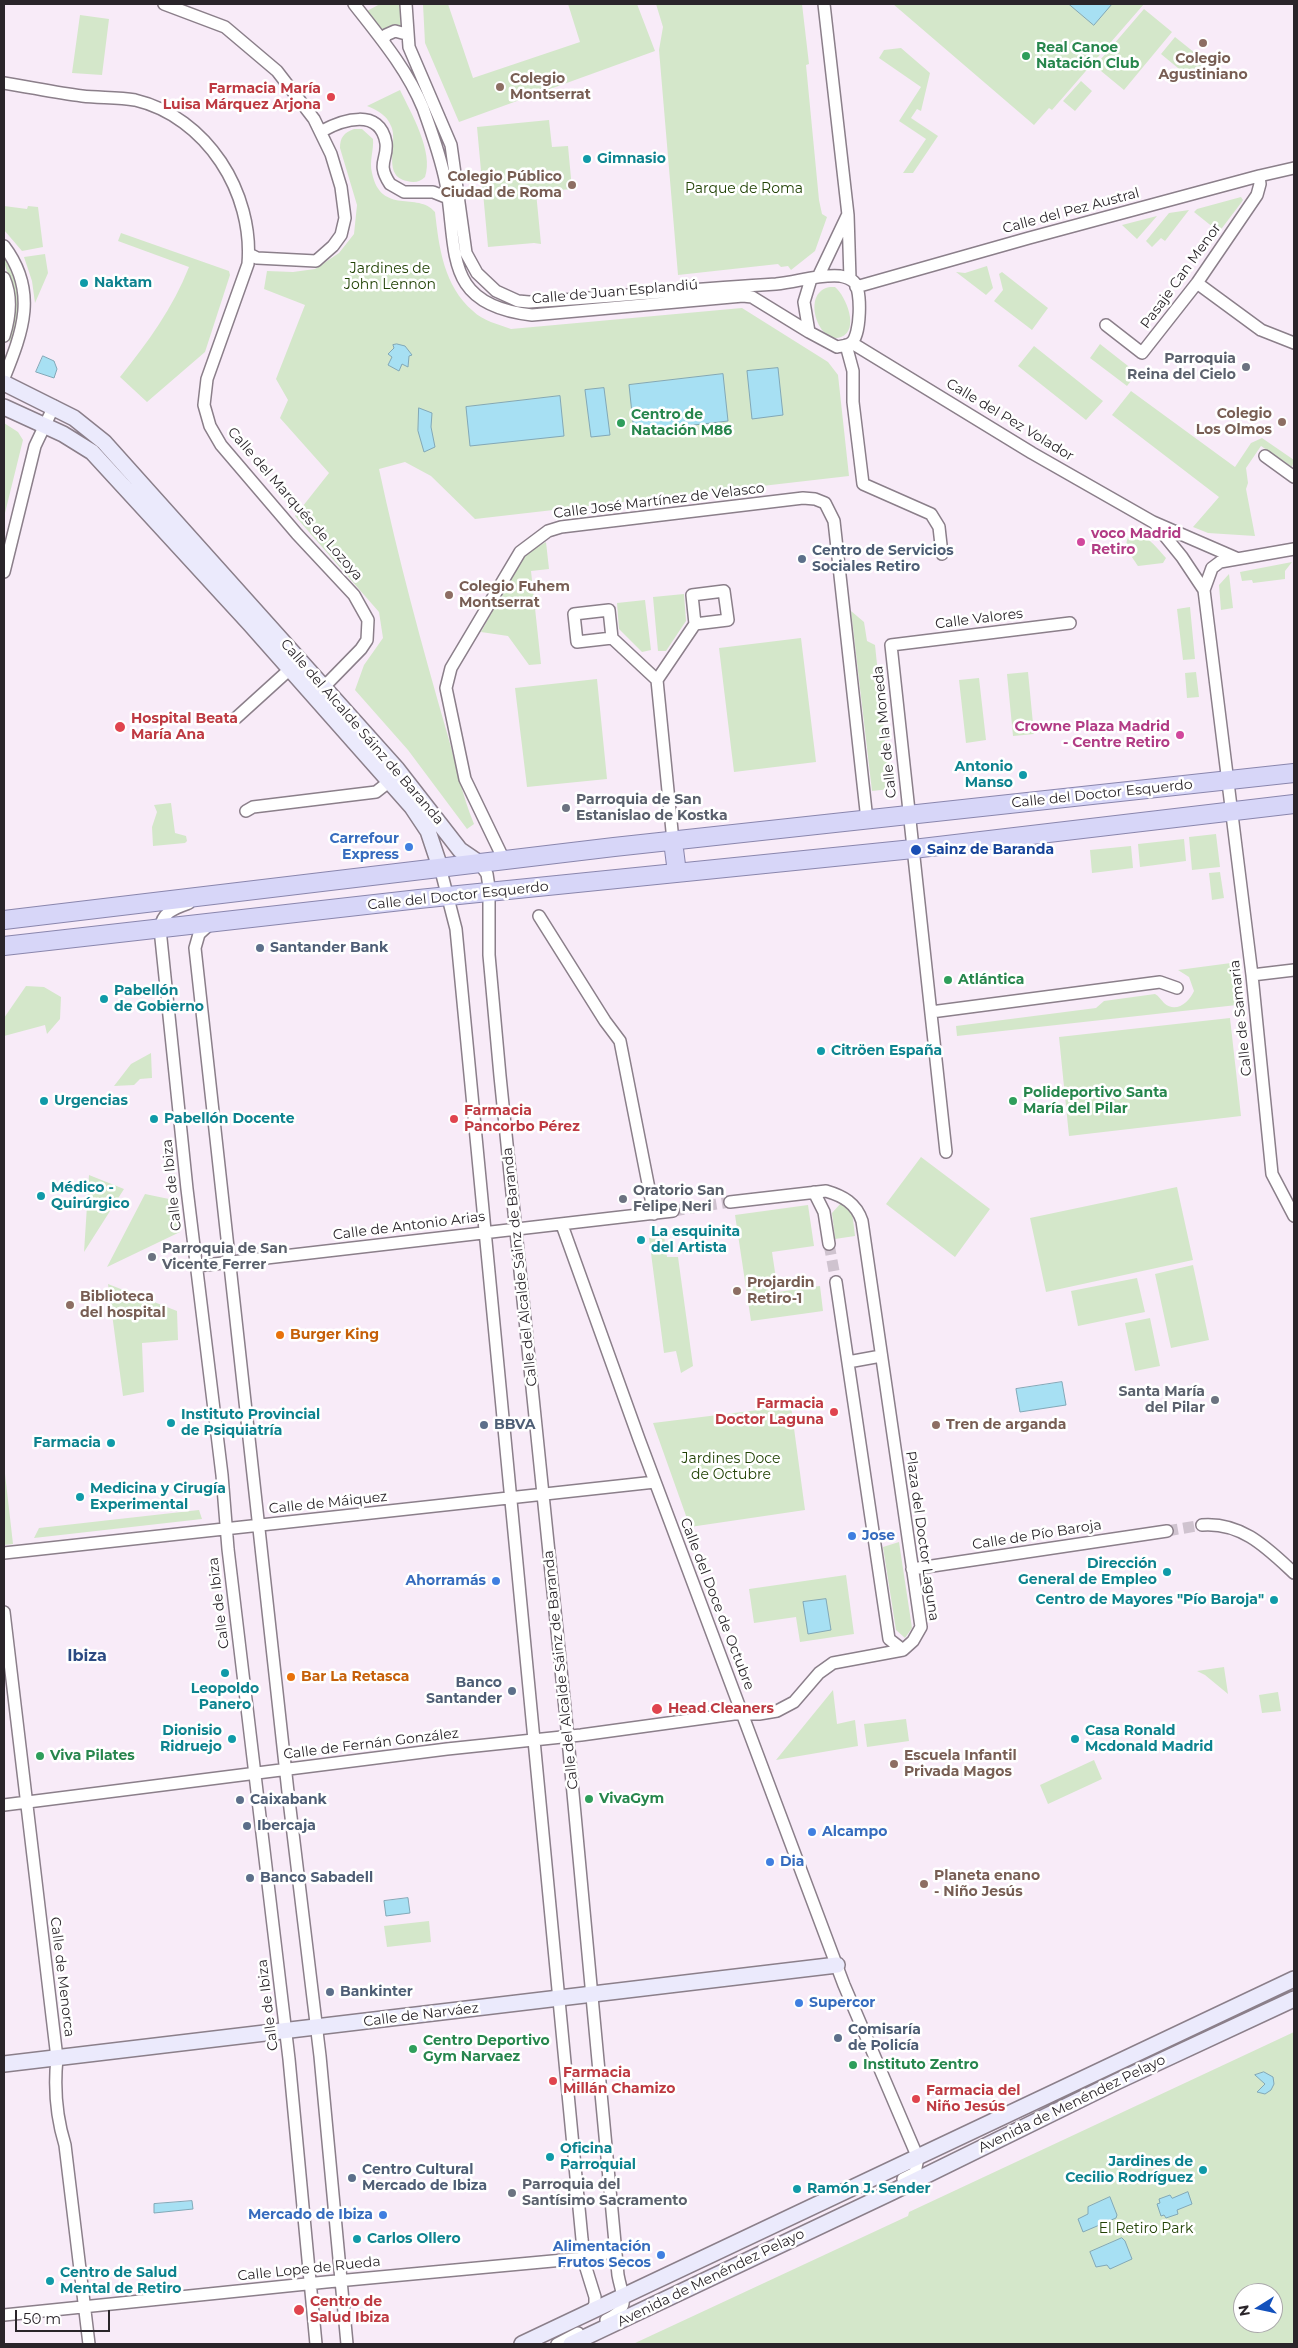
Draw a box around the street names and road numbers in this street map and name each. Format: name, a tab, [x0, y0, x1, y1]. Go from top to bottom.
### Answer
street label: Calle del Pez Austral	[1001, 185, 1141, 237]
street label: Pasaje Can Menor	[1137, 220, 1225, 332]
street label: Calle de Juan Esplandiú	[531, 276, 699, 308]
street label: Calle del Pez Volador	[943, 375, 1077, 465]
street label: Calle del Marqués de Lozoya	[224, 424, 366, 584]
street label: Calle José Martínez de Velasco	[553, 480, 765, 522]
street label: Calle Valores	[934, 605, 1024, 633]
street label: Calle del Alcalde Sáinz de Baranda	[277, 636, 447, 828]
street label: Calle de la Moneda	[870, 665, 900, 799]
street label: Calle del Doctor Esquerdo	[1011, 776, 1193, 812]
street label: Calle del Doctor Esquerdo	[367, 878, 549, 914]
street label: Calle de Samaria	[1227, 959, 1255, 1077]
street label: Calle de Ibiza	[159, 1138, 185, 1232]
street label: Calle del Alcalde Sáinz de Baranda	[499, 1147, 541, 1387]
street label: Calle de Antonio Arias	[332, 1208, 486, 1244]
street label: Plaza del Doctor Laguna	[902, 1450, 942, 1622]
street label: Calle de Máiquez	[268, 1488, 388, 1518]
street label: Calle del Doce de Octubre	[676, 1515, 758, 1693]
street label: Calle de Pío Baroja	[971, 1516, 1103, 1554]
street label: Calle del Alcalde Sáinz de Baranda	[540, 1550, 582, 1790]
street label: Calle de Ibiza	[205, 1556, 233, 1650]
street label: Calle de Fernán González	[282, 1725, 460, 1763]
street label: Calle de Menorca	[46, 1916, 78, 2038]
street label: Calle de Ibiza	[254, 1958, 282, 2052]
street label: Calle de Narváez	[362, 2000, 480, 2030]
street label: Avenida de Menéndez Pelayo	[976, 2051, 1168, 2157]
street label: Avenida de Menéndez Pelayo	[615, 2225, 807, 2331]
street label: Calle Lope de Rueda	[237, 2253, 381, 2285]

